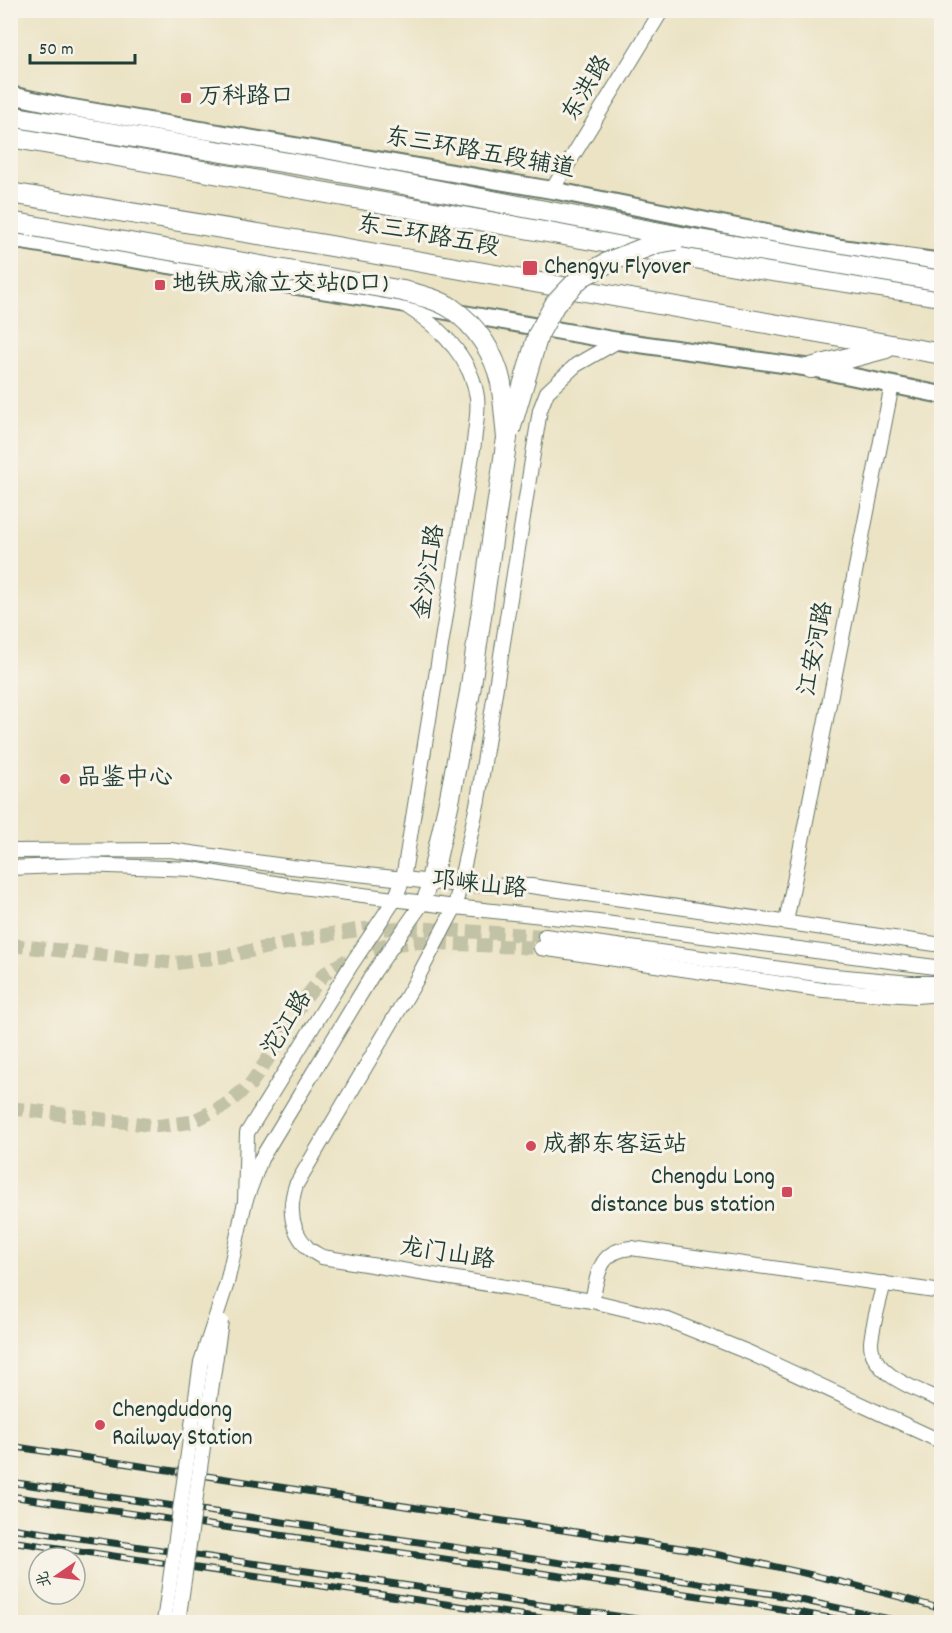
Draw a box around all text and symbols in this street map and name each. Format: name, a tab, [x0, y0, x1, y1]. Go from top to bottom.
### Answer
scale bar	[30, 27, 135, 65]
text: 50 m	[39, 38, 74, 63]
street label: 东洪路	[555, 49, 621, 129]
place label: 万科路口	[198, 81, 294, 115]
marker: 万科路口	[179, 91, 193, 105]
street label: 东三环路五段辅道	[383, 121, 577, 187]
street label: 东三环路五段	[354, 208, 502, 266]
place label: Chengyu Flyover	[544, 251, 691, 285]
marker: Chengyu Flyover	[521, 259, 539, 277]
place label: 地铁成渝立交站(D口)	[172, 268, 388, 302]
marker: 地铁成渝立交站(D口)	[153, 278, 167, 292]
street label: 金沙江路	[406, 522, 454, 622]
street label: 江安河路	[791, 599, 843, 699]
place label: 品鉴中心	[77, 762, 173, 796]
marker: 品鉴中心	[58, 772, 72, 786]
street label: 邛崃山路	[429, 864, 529, 908]
street label: 沱江路	[255, 984, 321, 1064]
place label: 成都东客运站	[543, 1129, 687, 1163]
marker: 成都东客运站	[524, 1139, 538, 1153]
place label: Chengdu Long distance bus station	[591, 1161, 775, 1223]
marker: Chengdu Long distance bus station	[780, 1185, 794, 1199]
street label: 龙门山路	[397, 1231, 497, 1279]
place label: Chengdudong Railway Station	[112, 1394, 253, 1456]
marker: Chengdudong Railway Station	[93, 1418, 107, 1432]
north arrow	[27, 1546, 87, 1606]
text: 北	[32, 1568, 58, 1590]

